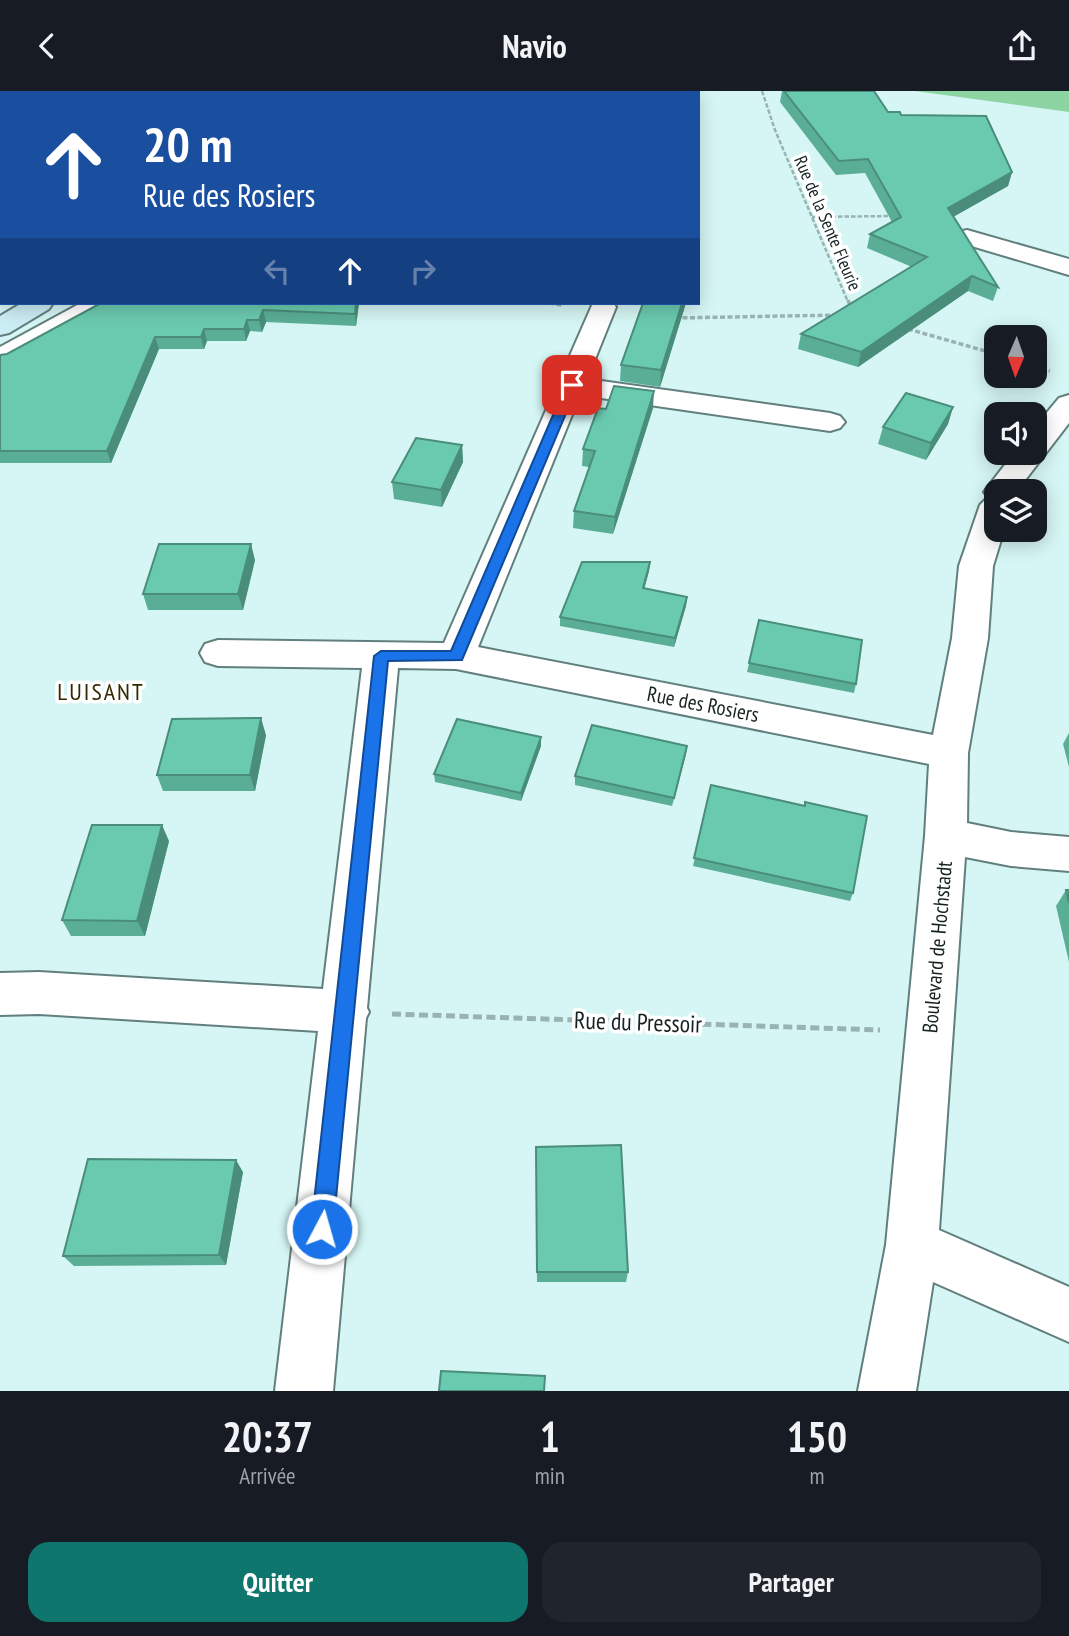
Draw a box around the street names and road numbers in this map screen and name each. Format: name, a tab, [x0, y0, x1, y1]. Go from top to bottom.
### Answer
street label: Rue de la Sente Fleurie	[789, 152, 867, 294]
street label: Rue des Rosiers	[645, 680, 761, 728]
street label: Boulevard de Hochstadt	[916, 860, 958, 1034]
street label: Rue du Pressoir	[574, 1004, 703, 1040]

